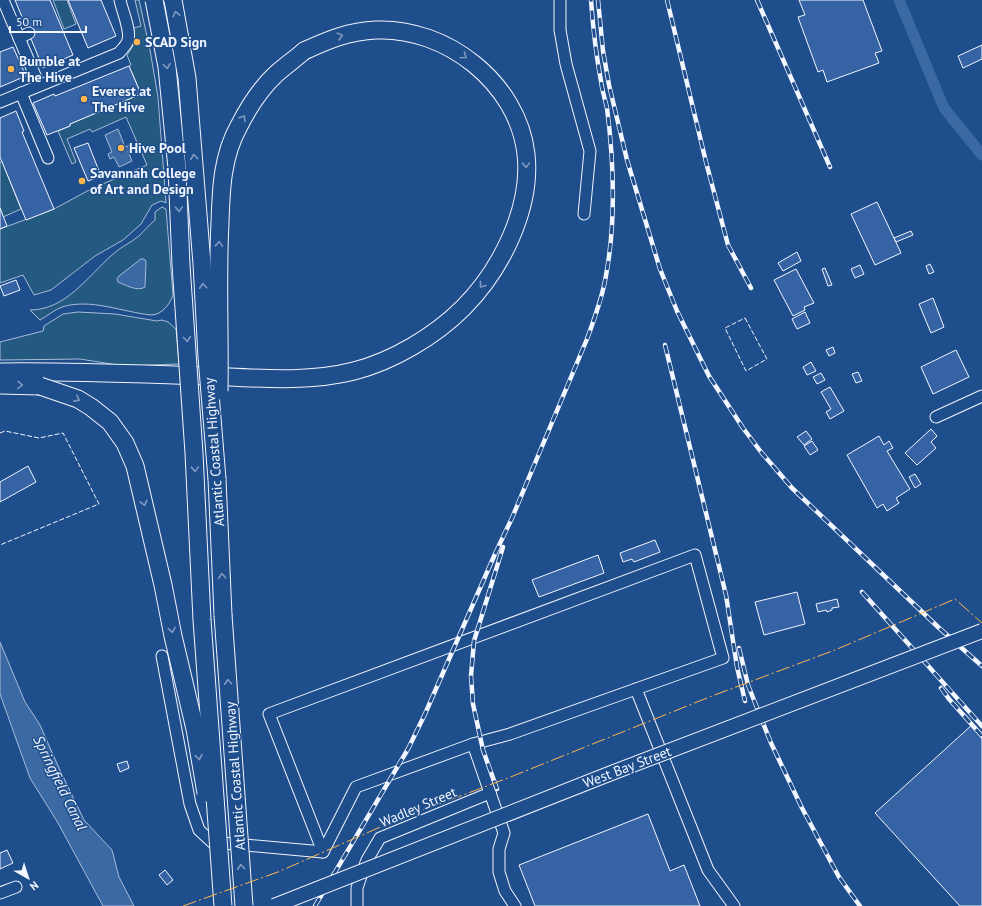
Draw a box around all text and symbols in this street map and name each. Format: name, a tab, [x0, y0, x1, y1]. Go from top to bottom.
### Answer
scale bar	[10, 8, 86, 34]
one-way arrow	[172, 11, 180, 17]
text: 50 m	[16, 14, 42, 29]
one-way arrow	[336, 32, 343, 41]
place label: SCAD Sign	[145, 33, 207, 51]
marker: SCAD Sign	[132, 37, 142, 47]
one-way arrow	[459, 51, 466, 58]
place label: Bumble at The Hive	[19, 52, 80, 86]
one-way arrow	[162, 63, 171, 69]
marker: Bumble at The Hive	[6, 64, 16, 74]
place label: Everest at The Hive	[92, 82, 151, 116]
marker: Everest at The Hive	[79, 94, 89, 104]
one-way arrow	[239, 115, 246, 122]
place label: Hive Pool	[129, 139, 187, 157]
marker: Hive Pool	[116, 143, 126, 153]
one-way arrow	[189, 154, 198, 160]
one-way arrow	[522, 162, 530, 168]
place label: Savannah College of Art and Design	[90, 164, 196, 198]
marker: Savannah College of Art and Design	[77, 176, 87, 186]
one-way arrow	[174, 206, 183, 212]
one-way arrow	[215, 241, 223, 247]
one-way arrow	[480, 280, 487, 287]
one-way arrow	[199, 283, 207, 289]
one-way arrow	[182, 336, 191, 342]
street label: Atlantic Coastal Highway	[200, 377, 228, 527]
one-way arrow	[17, 381, 23, 390]
one-way arrow	[72, 394, 80, 402]
one-way arrow	[191, 466, 199, 472]
one-way arrow	[140, 500, 148, 506]
one-way arrow	[217, 573, 226, 579]
one-way arrow	[167, 627, 175, 633]
one-way arrow	[224, 679, 233, 685]
street label: Atlantic Coastal Highway	[221, 701, 249, 851]
water label: Springfield Canal	[29, 732, 92, 834]
street label: West Bay Street	[580, 742, 674, 792]
one-way arrow	[194, 754, 203, 760]
street label: Wadley Street	[377, 783, 459, 831]
north arrow	[8, 858, 48, 898]
one-way arrow	[237, 864, 246, 870]
text: N	[27, 878, 42, 893]

